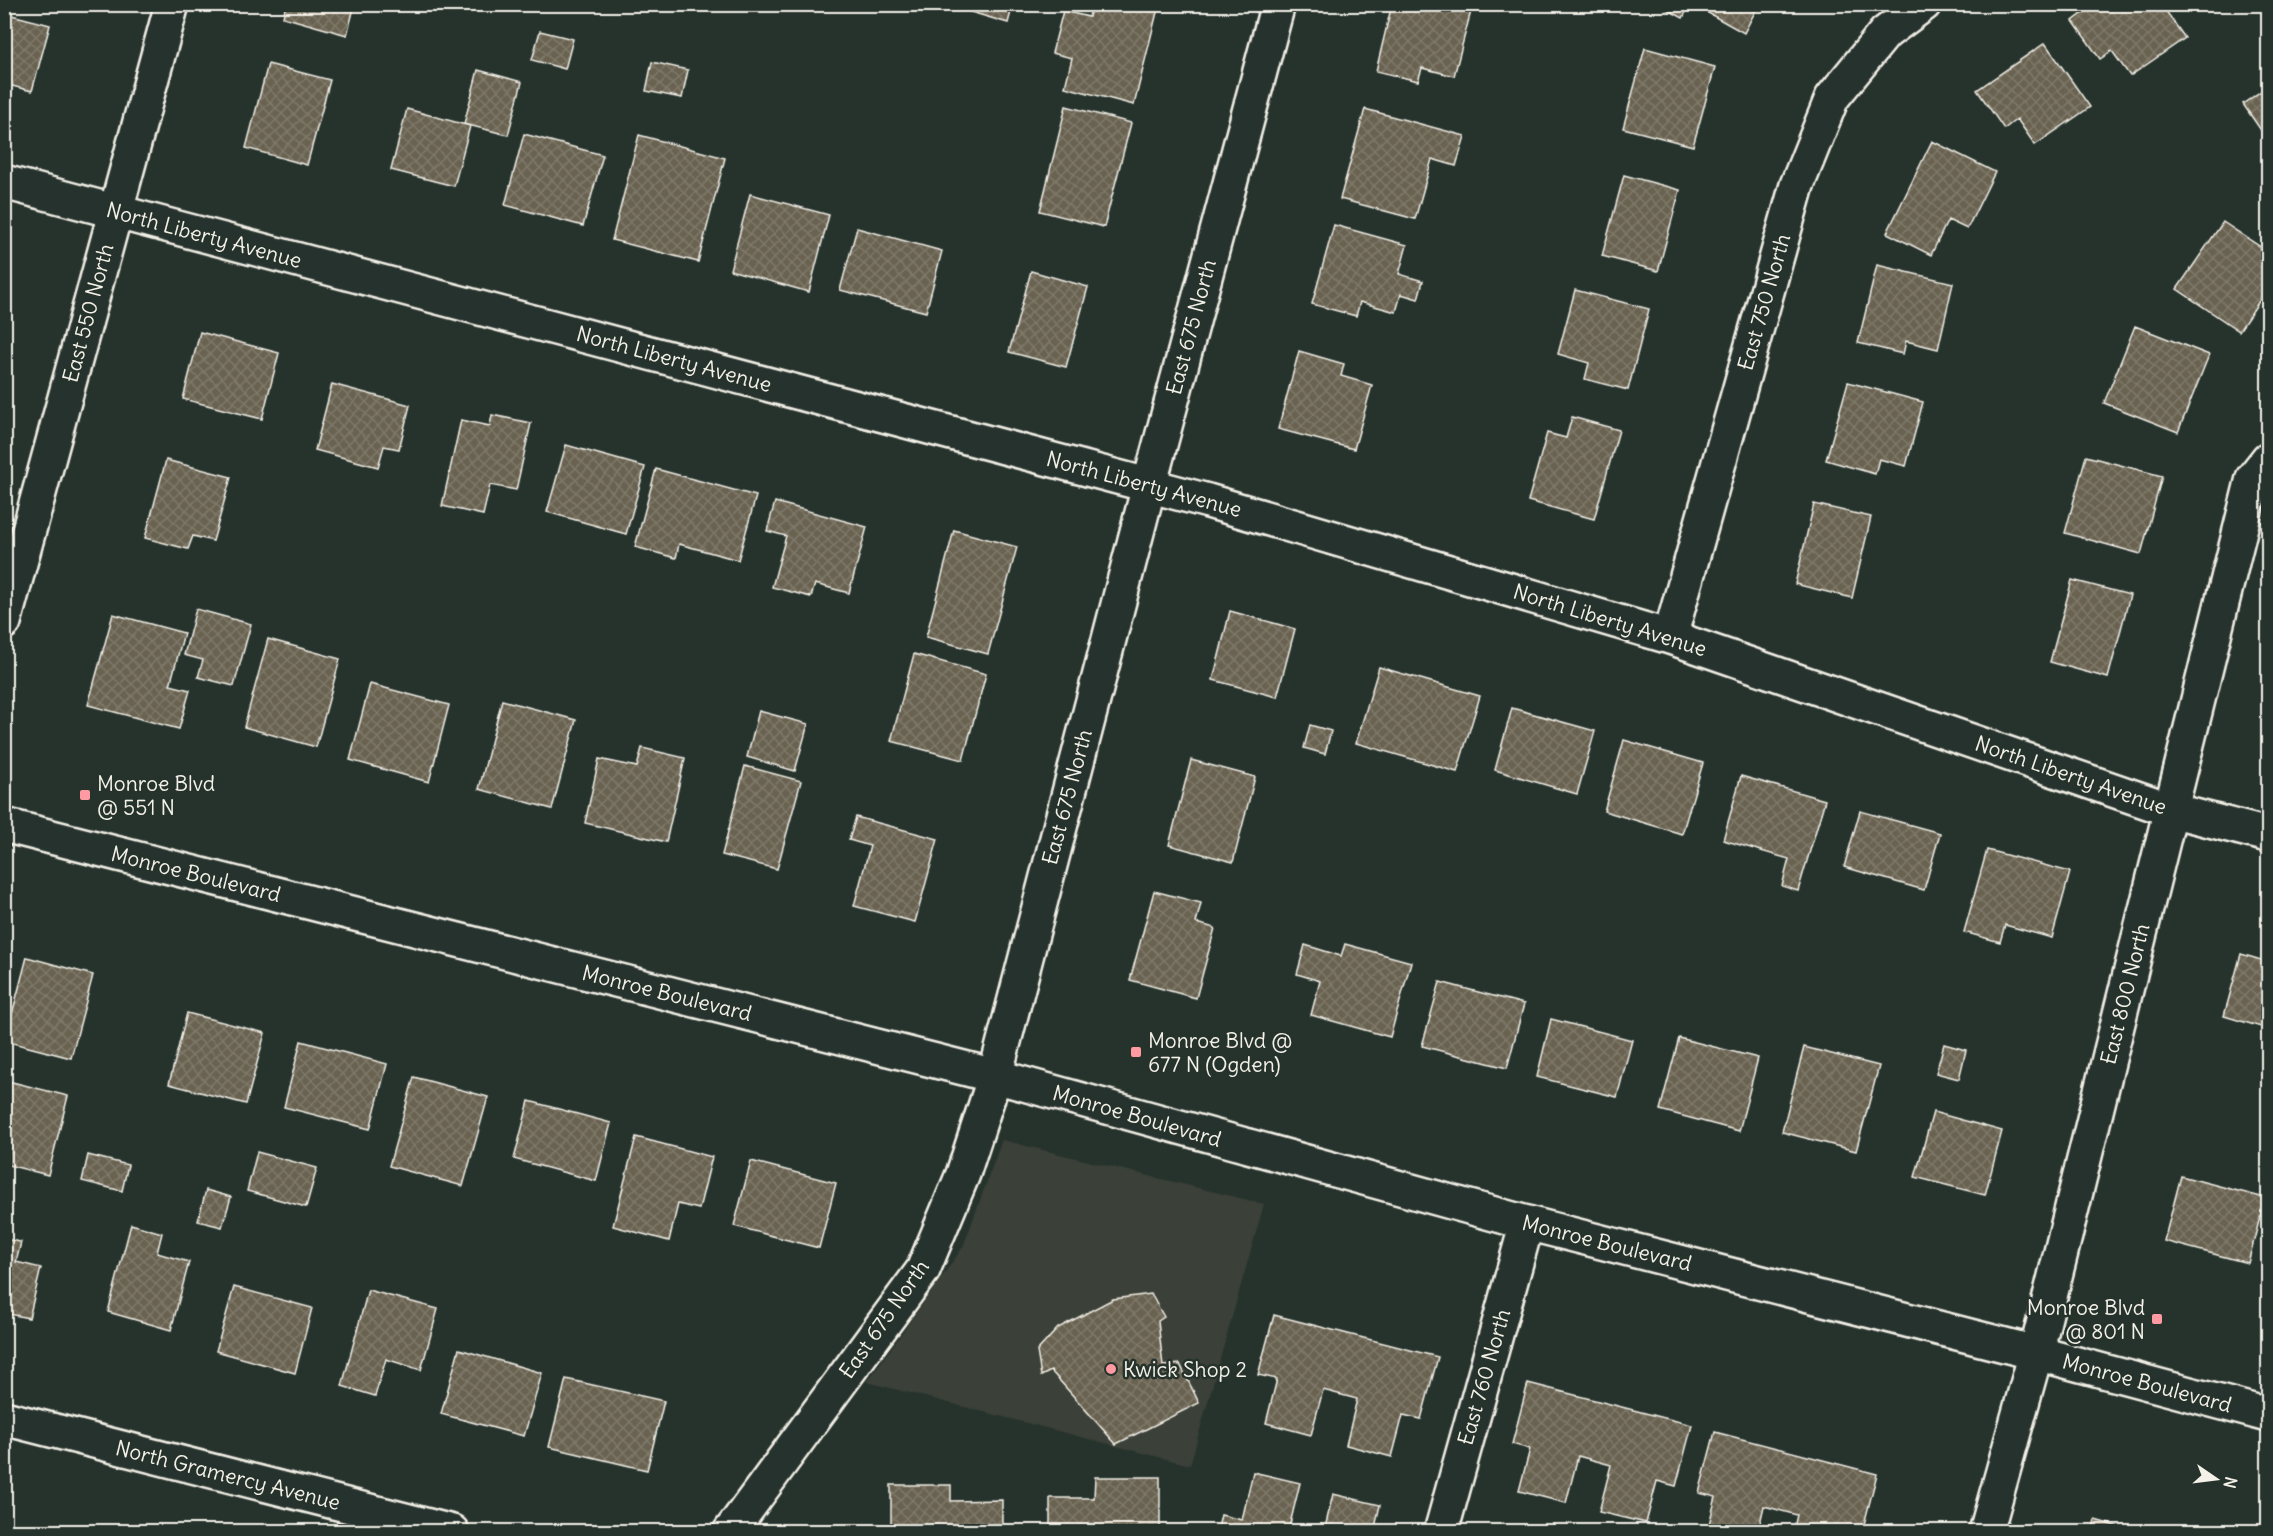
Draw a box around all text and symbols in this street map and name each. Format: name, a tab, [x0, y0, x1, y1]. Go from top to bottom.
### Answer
street label: North Liberty Avenue	[103, 196, 305, 274]
street label: East 750 North	[1732, 231, 1796, 373]
street label: East 550 North	[57, 241, 119, 385]
street label: East 675 North	[1160, 256, 1222, 398]
street label: North Liberty Avenue	[573, 320, 775, 398]
street label: North Liberty Avenue	[1043, 445, 1245, 523]
street label: North Liberty Avenue	[1510, 578, 1710, 662]
street label: East 675 North	[1036, 726, 1098, 868]
street label: North Liberty Avenue	[1972, 730, 2170, 820]
place label: Monroe Blvd @ 551 N	[97, 770, 215, 821]
marker: Monroe Blvd @ 551 N	[78, 788, 92, 802]
street label: Monroe Boulevard	[108, 840, 284, 908]
street label: East 800 North	[2094, 921, 2156, 1067]
street label: Monroe Boulevard	[579, 959, 755, 1027]
place label: Monroe Blvd @ 677 N (Ogden)	[1148, 1027, 1292, 1078]
marker: Monroe Blvd @ 677 N (Ogden)	[1129, 1045, 1143, 1059]
street label: Monroe Boulevard	[1050, 1079, 1224, 1153]
street label: Monroe Boulevard	[1519, 1209, 1695, 1277]
street label: East 675 North	[833, 1254, 935, 1384]
place label: Monroe Blvd @ 801 N	[2027, 1294, 2145, 1345]
street label: East 760 North	[1452, 1306, 1516, 1448]
marker: Monroe Blvd @ 801 N	[2150, 1312, 2164, 1326]
street label: Monroe Boulevard	[2060, 1347, 2234, 1419]
place label: Kwick Shop 2	[1123, 1356, 1247, 1383]
marker: Kwick Shop 2	[1104, 1362, 1118, 1376]
street label: North Gramercy Avenue	[113, 1434, 343, 1516]
north arrow	[2186, 1449, 2246, 1509]
text: N	[2220, 1475, 2242, 1490]

